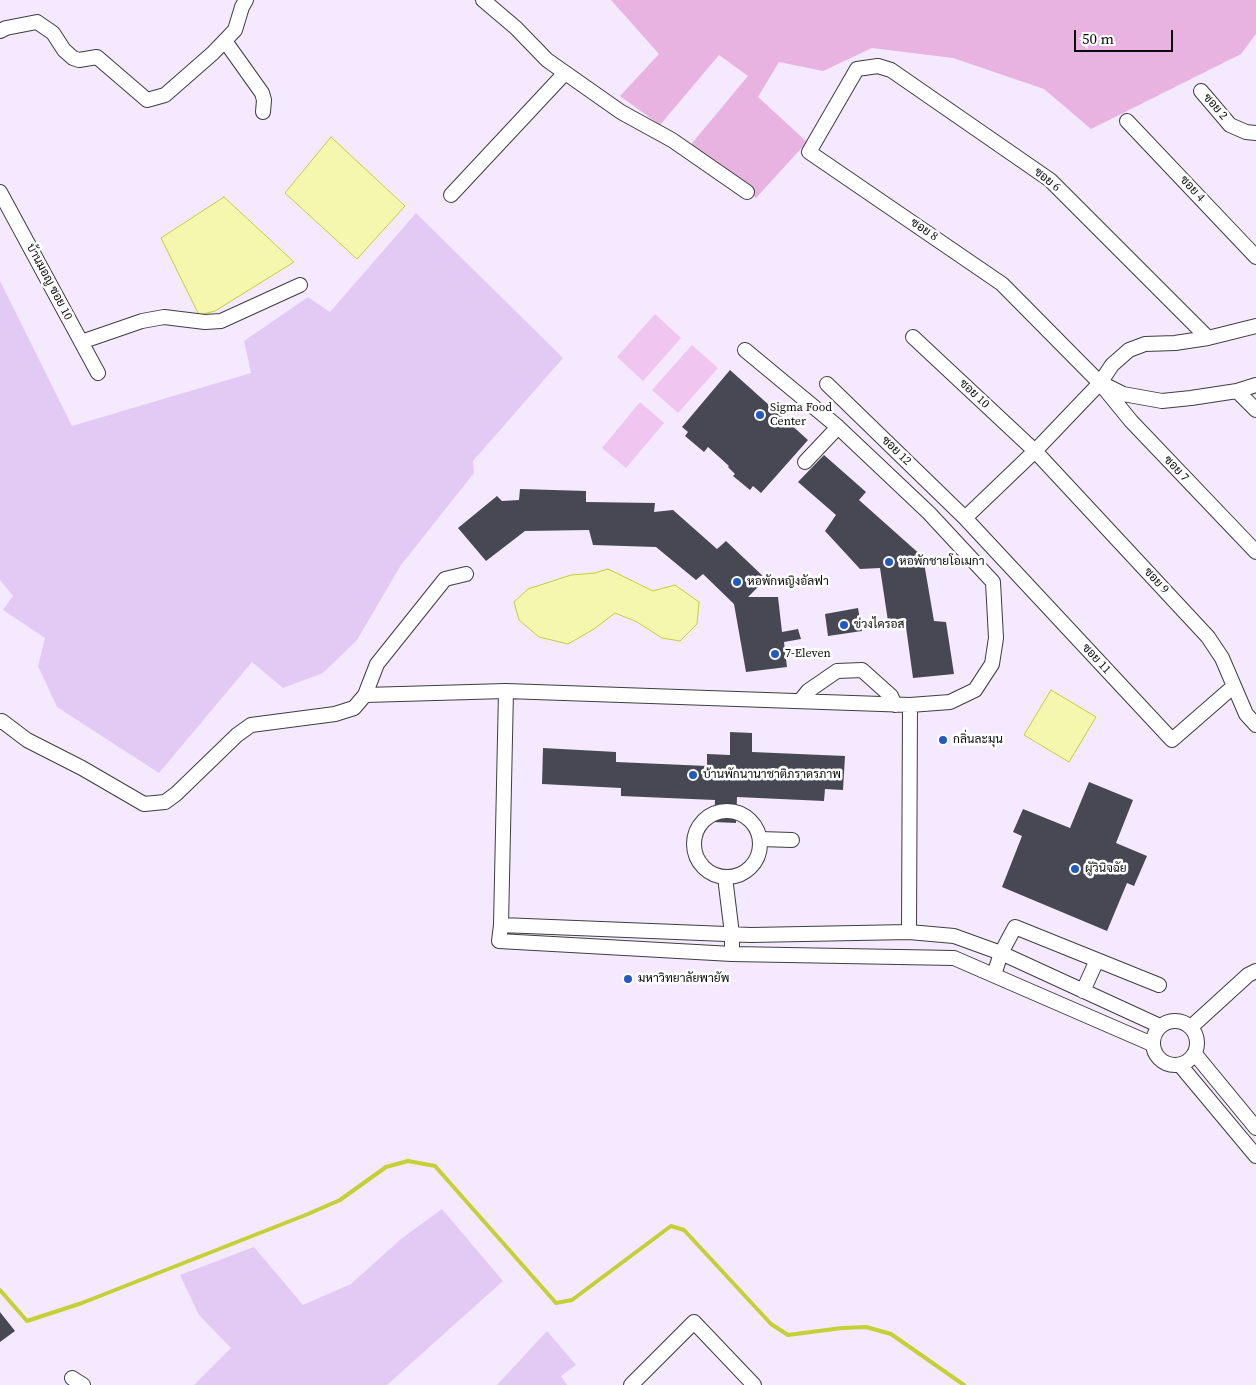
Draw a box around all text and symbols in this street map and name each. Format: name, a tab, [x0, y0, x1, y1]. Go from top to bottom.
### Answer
scale bar	[1076, 20, 1175, 52]
text: 50 m	[1082, 28, 1114, 49]
street label: ซอย 2	[1200, 91, 1230, 123]
street label: ซอย 6	[1031, 165, 1063, 195]
street label: ซอย 4	[1176, 173, 1208, 205]
street label: ซอย 8	[907, 216, 941, 244]
street label: บ้านมอญ ซอย 10	[23, 241, 75, 323]
street label: ซอย 10	[956, 376, 992, 412]
place label: Sigma Food Center	[770, 401, 832, 429]
marker: Sigma Food Center	[754, 409, 766, 421]
street label: ซอย 12	[878, 433, 914, 469]
street label: ซอย 7	[1160, 453, 1192, 485]
place label: หอพักชายโอเมกา	[899, 555, 985, 569]
marker: หอพักชายโอเมกา	[883, 556, 895, 568]
street label: ซอย 9	[1140, 565, 1172, 597]
place label: หอพักหญิงอัลฟา	[747, 575, 829, 589]
marker: หอพักหญิงอัลฟา	[731, 576, 743, 588]
place label: ข่วงไครอส	[854, 618, 904, 632]
marker: ข่วงไครอส	[838, 619, 850, 631]
street label: ซอย 11	[1078, 641, 1114, 677]
place label: 7-Eleven	[785, 647, 831, 661]
marker: 7-Eleven	[769, 648, 781, 660]
place label: กลิ่นละมุน	[953, 733, 1003, 747]
marker: กลิ่นละมุน	[937, 734, 949, 746]
place label: บ้านพักนานาชาติภราดรภาพ	[703, 768, 841, 782]
marker: บ้านพักนานาชาติภราดรภาพ	[687, 769, 699, 781]
place label: ผัูวินิจฉัย	[1085, 862, 1127, 876]
marker: ผัูวินิจฉัย	[1069, 863, 1081, 875]
place label: มหาวิทยาลัยพายัพ	[638, 972, 729, 986]
marker: มหาวิทยาลัยพายัพ	[622, 973, 634, 985]

